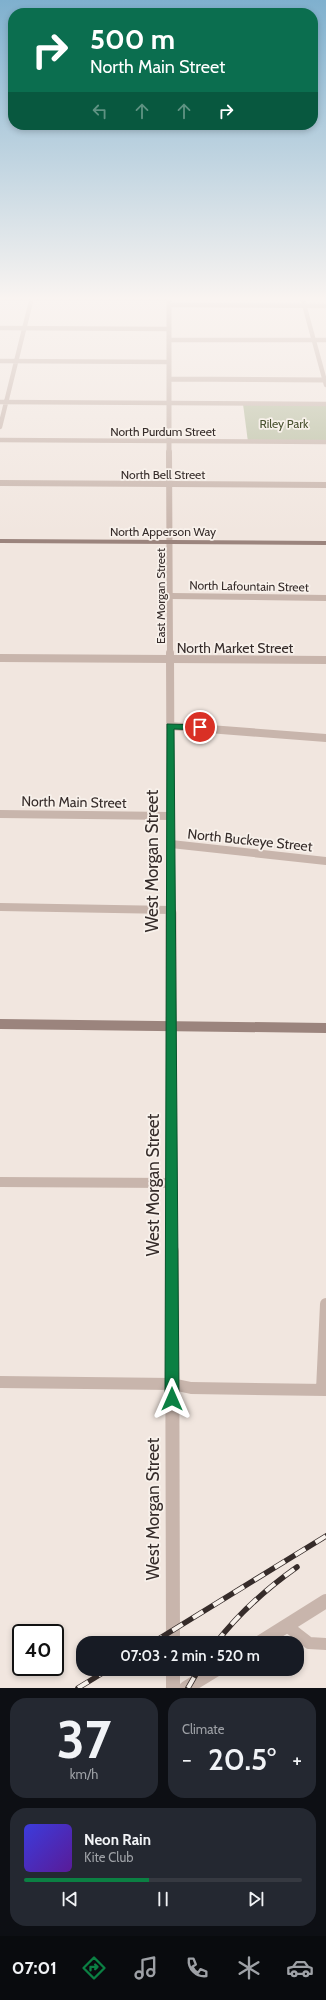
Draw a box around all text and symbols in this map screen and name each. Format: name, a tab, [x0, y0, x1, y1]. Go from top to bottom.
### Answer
text: 500 m	[90, 22, 175, 56]
icon: right	[24, 24, 76, 76]
text: North Main Street	[90, 56, 225, 78]
icon: left	[89, 100, 111, 122]
icon: ahead	[131, 100, 153, 122]
icon: ahead	[173, 100, 195, 122]
icon: right	[215, 100, 237, 122]
park label: Riley Park	[260, 416, 309, 431]
street label: North Purdum Street	[110, 424, 216, 439]
street label: North Bell Street	[121, 467, 205, 482]
street label: North Apperson Way	[110, 524, 216, 539]
street label: East Morgan Street	[153, 548, 168, 644]
street label: North Lafountain Street	[189, 577, 309, 595]
street label: North Market Street	[177, 639, 294, 657]
pin	[183, 710, 217, 744]
icon: arrive	[189, 716, 211, 738]
street label: West Morgan Street	[142, 789, 162, 932]
street label: North Main Street	[21, 792, 127, 812]
street label: North Buckeye Street	[187, 824, 314, 856]
street label: West Morgan Street	[143, 1113, 163, 1256]
position arrow	[151, 1378, 193, 1420]
street label: West Morgan Street	[143, 1437, 163, 1580]
speed limit sign: 40	[12, 1624, 64, 1676]
text: 07:03 · 2 min · 520 m	[120, 1647, 260, 1665]
text: 37	[57, 1708, 111, 1771]
text: Climate	[182, 1721, 224, 1737]
text: 20.5°	[208, 1741, 276, 1778]
text: −	[182, 1746, 192, 1773]
text: +	[292, 1746, 302, 1773]
text: km/h	[70, 1766, 98, 1782]
text: Neon Rain	[84, 1831, 151, 1849]
text: Kite Club	[84, 1849, 133, 1865]
icon: previous	[59, 1888, 81, 1910]
icon: pause	[152, 1888, 174, 1910]
icon: next	[245, 1888, 267, 1910]
icon: directions	[80, 1954, 108, 1982]
icon: music	[132, 1954, 160, 1982]
icon: phone	[183, 1954, 211, 1982]
icon: climate	[235, 1954, 263, 1982]
icon: car	[286, 1954, 314, 1982]
text: 07:01	[12, 1957, 57, 1979]

